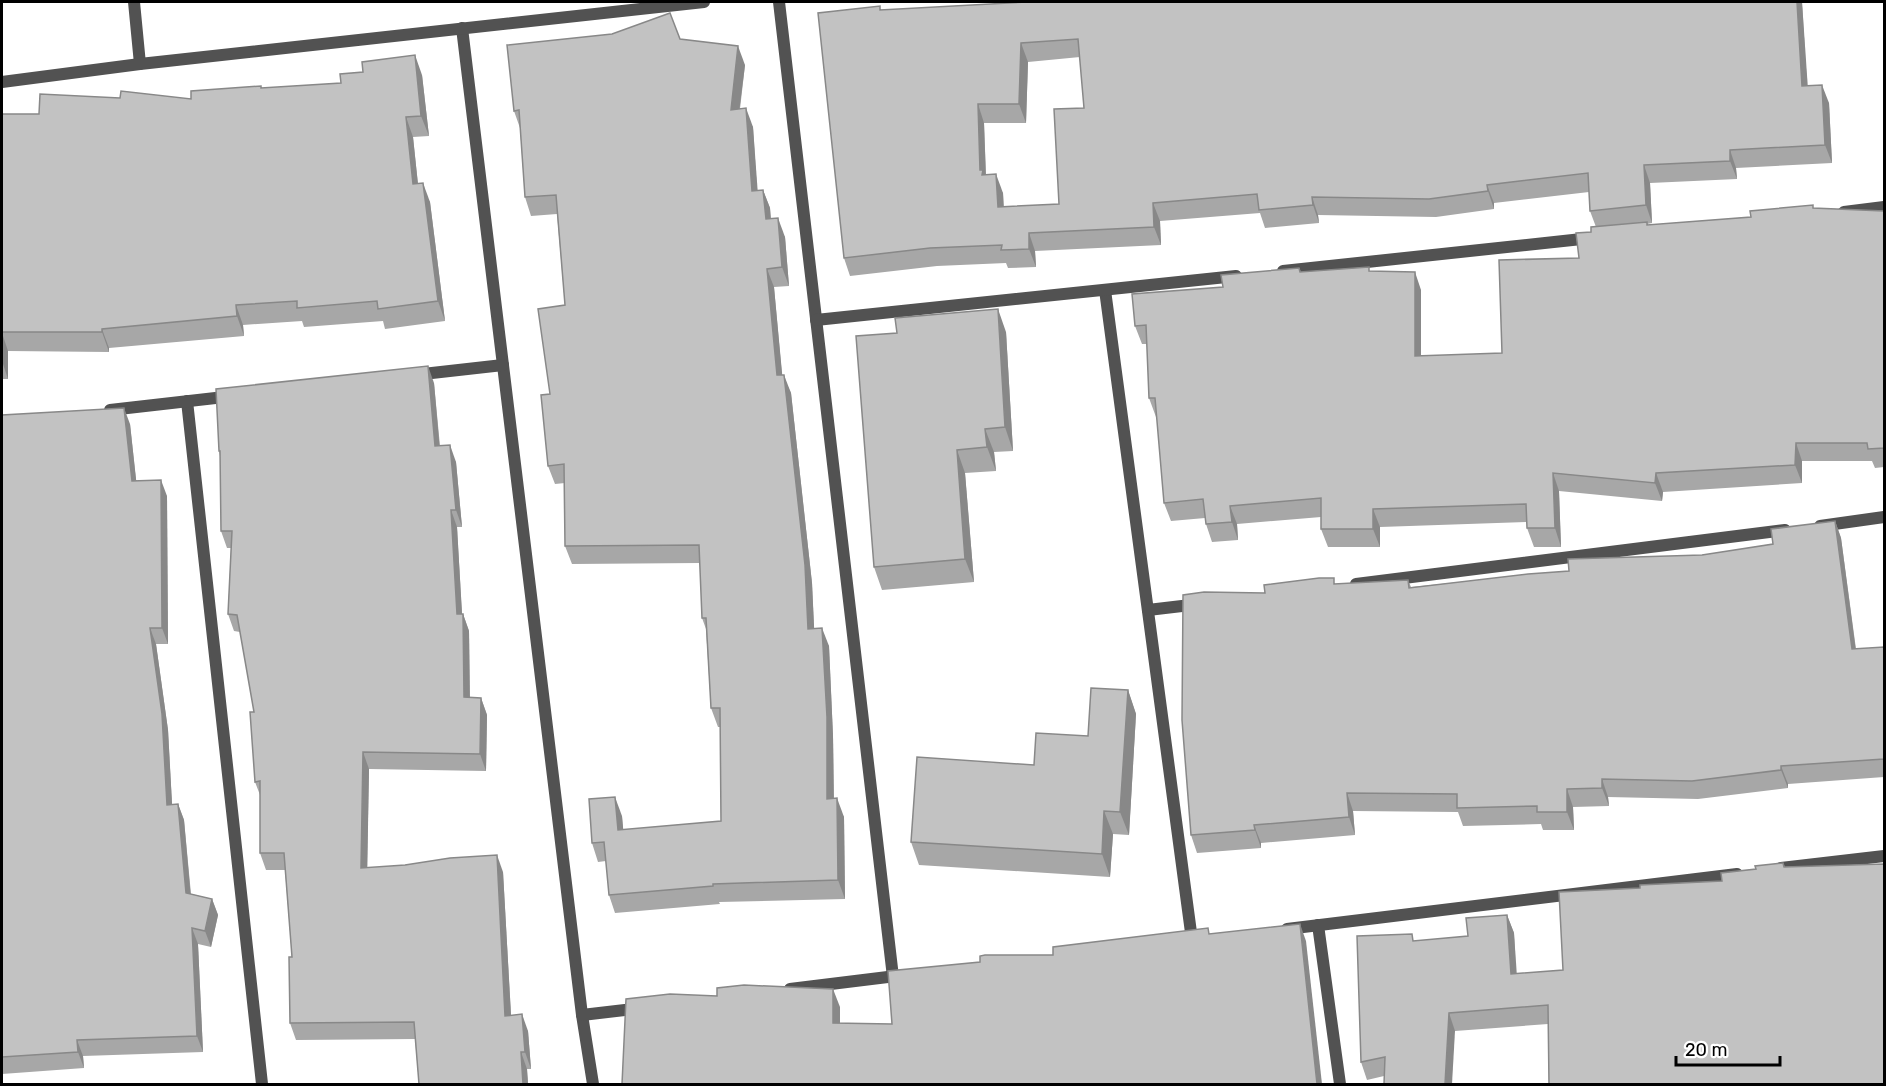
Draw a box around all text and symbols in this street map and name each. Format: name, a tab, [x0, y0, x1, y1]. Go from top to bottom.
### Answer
scale bar	[1676, 1029, 1780, 1067]
text: 20 m	[1685, 1039, 1727, 1061]

